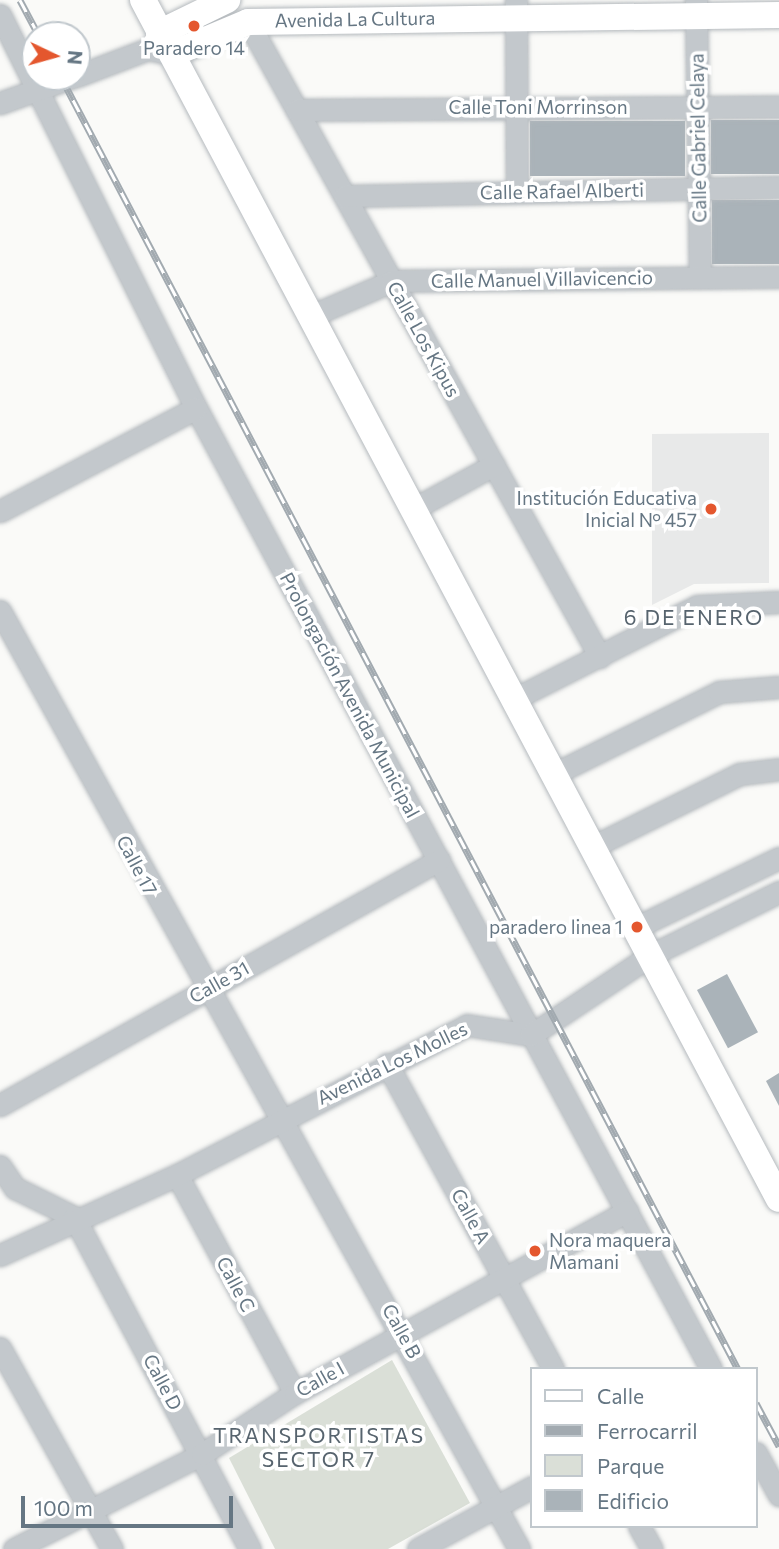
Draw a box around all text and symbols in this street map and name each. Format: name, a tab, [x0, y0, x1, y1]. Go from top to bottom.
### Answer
street label: Avenida La Cultura	[274, 6, 436, 32]
marker: Paradero 14	[186, 18, 202, 34]
north arrow	[21, 21, 91, 91]
place label: Paradero 14	[143, 37, 245, 59]
text: N	[63, 50, 88, 66]
street label: Calle Gabriel Celaya	[685, 53, 711, 223]
street label: Calle Toni Morrinson	[448, 96, 628, 118]
street label: Calle Rafael Alberti	[480, 178, 644, 204]
street label: Calle Manuel Villavicencio	[431, 266, 653, 292]
street label: Calle Los Kipus	[383, 277, 465, 401]
place label: Institución Educativa Inicial Nº 457	[517, 487, 697, 531]
marker: Institución Educativa Inicial Nº 457	[703, 501, 719, 517]
street label: Prolongación Avenida Municipal	[275, 568, 425, 822]
district label: 6 DE ENERO	[625, 604, 763, 630]
street label: Calle 17	[112, 831, 162, 899]
place label: paradero linea 1	[489, 916, 623, 938]
marker: paradero linea 1	[629, 919, 645, 935]
street label: Calle 31	[185, 956, 253, 1008]
street label: Avenida Los Molles	[313, 1017, 471, 1109]
street label: Calle A	[447, 1185, 495, 1247]
place label: Nora maquera Mamani	[549, 1229, 671, 1273]
marker: Nora maquera Mamani	[527, 1243, 543, 1259]
street label: Calle C	[212, 1252, 260, 1316]
street label: Calle B	[378, 1300, 426, 1362]
street label: Calle D	[139, 1350, 187, 1414]
street label: Calle I	[292, 1357, 348, 1401]
legend	[530, 1367, 758, 1528]
text: Calle	[597, 1383, 644, 1408]
text: Ferrocarril	[597, 1418, 698, 1443]
district label: TRANSPORTISTAS SECTOR 7	[215, 1422, 423, 1472]
text: Parque	[597, 1453, 664, 1478]
scale bar	[24, 1482, 236, 1526]
text: Edificio	[597, 1488, 669, 1513]
text: 100 m	[34, 1495, 93, 1520]

